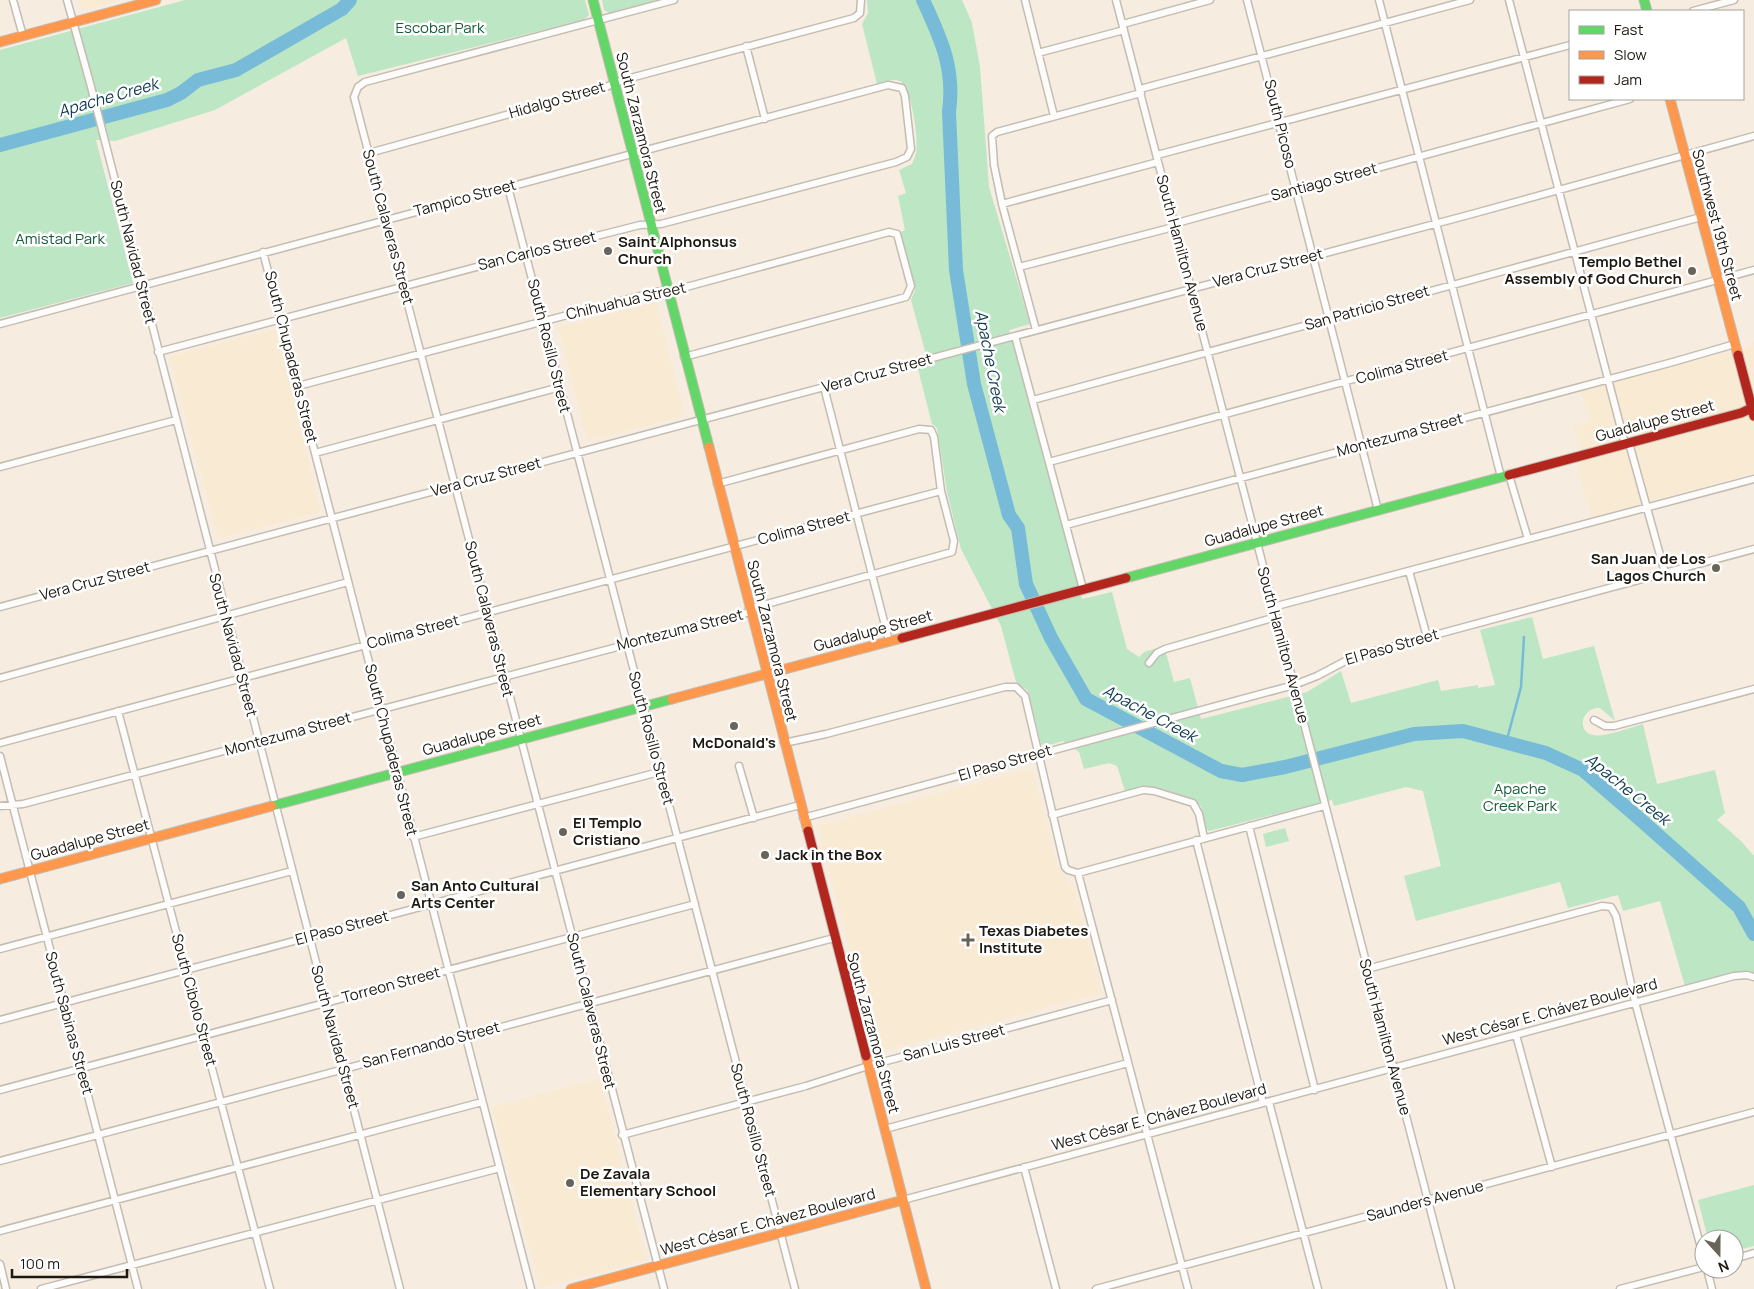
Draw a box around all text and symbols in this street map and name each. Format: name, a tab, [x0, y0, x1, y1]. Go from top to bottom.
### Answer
legend	[1569, 10, 1744, 100]
park label: Escobar Park	[396, 17, 485, 38]
text: Fast	[1614, 19, 1643, 40]
text: Slow	[1614, 44, 1647, 65]
street label: South Zarzamora Street	[611, 50, 672, 216]
text: Jam	[1614, 69, 1642, 90]
water label: Apache Creek	[55, 72, 163, 122]
street label: Hidalgo Street	[506, 76, 607, 123]
street label: South Picoso	[1259, 77, 1302, 171]
street label: South Calaveras Street	[358, 147, 419, 307]
street label: Southwest 19th Street	[1687, 147, 1748, 303]
street label: Santiago Street	[1268, 157, 1379, 206]
street label: South Hamilton Avenue	[1151, 172, 1214, 334]
street label: Tampico Street	[411, 174, 518, 221]
street label: South Navidad Street	[105, 178, 162, 326]
street label: San Carlos Street	[476, 226, 598, 275]
park label: Amistad Park	[15, 228, 105, 249]
place label: Saint Alphonsus Church	[618, 231, 737, 269]
street label: Vera Cruz Street	[1210, 243, 1325, 292]
marker: Saint Alphonsus Church	[602, 245, 614, 257]
place label: Templo Bethel Assembly of God Church	[1504, 251, 1682, 289]
marker: Templo Bethel Assembly of God Church	[1686, 265, 1698, 277]
street label: South Chupaderas Street	[260, 269, 323, 445]
street label: South Rosillo Street	[523, 277, 576, 415]
street label: Chihuahua Street	[564, 277, 688, 325]
street label: San Patricio Street	[1302, 280, 1432, 335]
water label: Apache Creek	[970, 308, 1012, 416]
street label: Colima Street	[1353, 344, 1450, 389]
street label: Vera Cruz Street	[819, 348, 934, 397]
street label: Guadalupe Street	[1593, 395, 1717, 446]
street label: Montezuma Street	[1334, 408, 1465, 461]
street label: Vera Cruz Street	[428, 452, 543, 501]
street label: Guadalupe Street	[1202, 500, 1326, 551]
street label: Colima Street	[755, 505, 852, 550]
street label: South Calaveras Street	[460, 539, 519, 699]
place label: San Juan de Los Lagos Church	[1591, 548, 1706, 586]
street label: Vera Cruz Street	[37, 556, 152, 605]
street label: South Zarzamora Street	[742, 558, 803, 724]
marker: San Juan de Los Lagos Church	[1710, 562, 1722, 574]
street label: South Hamilton Avenue	[1252, 564, 1315, 726]
street label: South Navidad Street	[204, 571, 263, 719]
street label: Montezuma Street	[614, 604, 745, 655]
street label: Guadalupe Street	[811, 605, 935, 656]
street label: Colima Street	[364, 609, 461, 654]
street label: El Paso Street	[1343, 623, 1441, 670]
street label: South Chupaderas Street	[360, 662, 423, 838]
street label: South Rosillo Street	[624, 669, 679, 807]
water label: Apache Creek	[1099, 679, 1203, 748]
street label: Montezuma Street	[222, 707, 353, 760]
street label: Guadalupe Street	[420, 709, 544, 760]
marker: McDonald's	[728, 720, 740, 732]
place label: McDonald's	[692, 732, 776, 753]
street label: El Paso Street	[956, 739, 1054, 786]
water label: Apache Creek	[1581, 748, 1677, 831]
park label: Apache Creek Park	[1483, 778, 1557, 816]
place label: El Templo Cristiano	[573, 812, 642, 850]
street label: Guadalupe Street	[28, 814, 152, 865]
marker: El Templo Cristiano	[557, 826, 569, 838]
place label: Jack in the Box	[775, 844, 883, 865]
marker: Jack in the Box	[759, 849, 771, 861]
place label: San Anto Cultural Arts Center	[411, 875, 539, 913]
marker: San Anto Cultural Arts Center	[395, 889, 407, 901]
street label: El Paso Street	[293, 905, 391, 950]
place label: Texas Diabetes Institute	[979, 920, 1088, 958]
street label: South Cibolo Street	[167, 931, 222, 1068]
street label: South Calaveras Street	[562, 931, 621, 1091]
marker: Texas Diabetes Institute	[961, 933, 975, 947]
street label: South Sabinas Street	[40, 949, 99, 1097]
street label: South Zarzamora Street	[842, 950, 905, 1116]
street label: South Hamilton Avenue	[1354, 956, 1417, 1118]
street label: Torreon Street	[339, 961, 442, 1008]
street label: South Navidad Street	[306, 963, 365, 1111]
street label: West César E. Chávez Boulevard	[1440, 973, 1660, 1050]
street label: San Fernando Street	[360, 1016, 502, 1073]
street label: San Luis Street	[901, 1019, 1007, 1066]
street label: South Rosillo Street	[726, 1061, 781, 1199]
street label: West César E. Chávez Boulevard	[1049, 1078, 1269, 1155]
place label: De Zavala Elementary School	[580, 1163, 716, 1201]
street label: Saunders Avenue	[1364, 1175, 1486, 1226]
marker: De Zavala Elementary School	[564, 1177, 576, 1189]
street label: West César E. Chávez Boulevard	[658, 1183, 878, 1260]
north arrow	[1694, 1229, 1744, 1279]
scale bar	[12, 1246, 128, 1278]
text: 100 m	[20, 1253, 60, 1274]
text: N	[1716, 1256, 1732, 1277]

